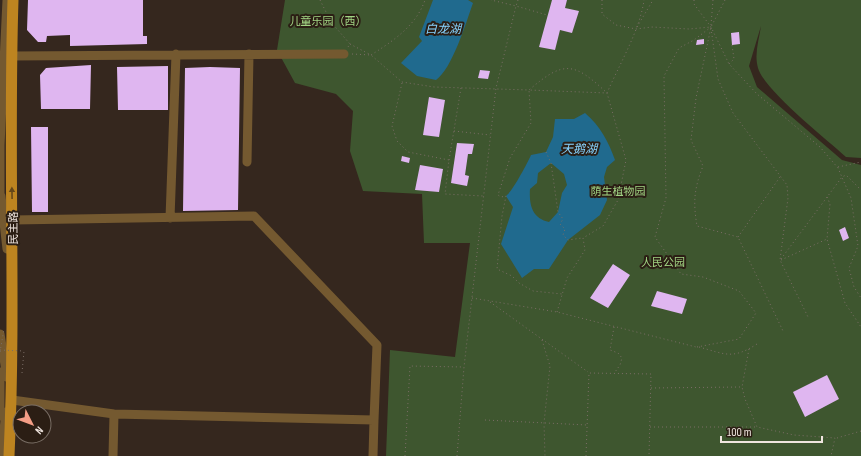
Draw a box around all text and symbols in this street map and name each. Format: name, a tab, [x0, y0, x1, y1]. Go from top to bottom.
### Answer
park label: 儿童乐园（西）	[290, 15, 367, 28]
water label: 白龙湖	[425, 22, 463, 37]
water label: 天鹅湖	[561, 142, 599, 157]
park label: 荫生植物园	[591, 185, 646, 198]
one-way arrow	[9, 187, 16, 199]
street label: 民主路	[7, 212, 20, 245]
park label: 人民公园	[641, 256, 685, 269]
north arrow	[12, 404, 52, 444]
scale bar	[721, 418, 822, 444]
text: N	[32, 424, 46, 437]
text: 100 m	[727, 425, 752, 440]

